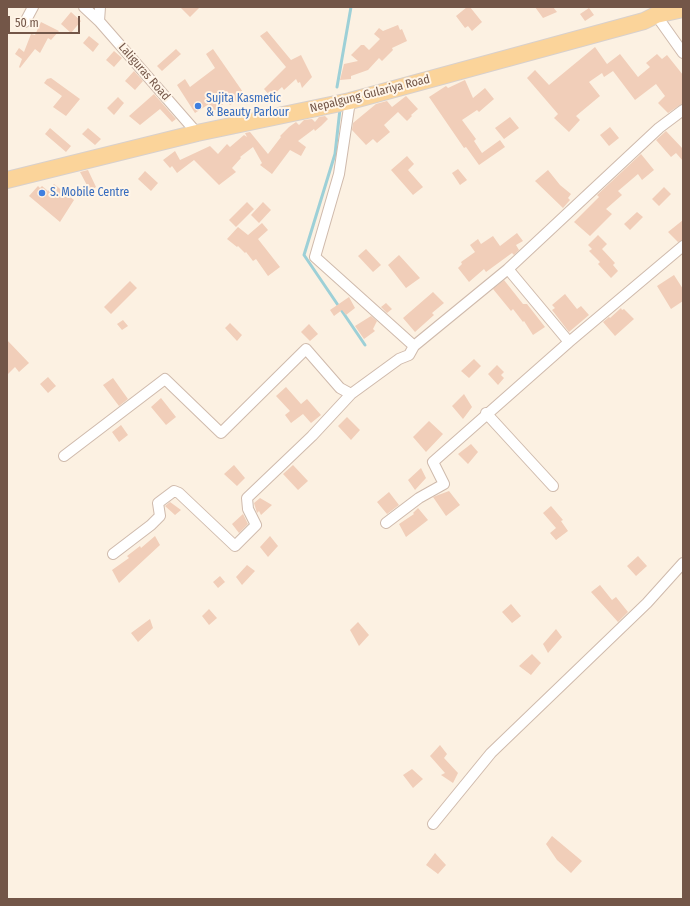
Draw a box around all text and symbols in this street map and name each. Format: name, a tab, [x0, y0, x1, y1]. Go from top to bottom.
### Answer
scale bar	[10, 8, 82, 34]
text: 50 m	[15, 16, 39, 30]
street label: Laliguras Road	[115, 40, 173, 104]
street label: Nepalgung Gulariya Road	[309, 72, 431, 116]
place label: Sujita Kasmetic & Beauty Parlour	[206, 92, 289, 120]
marker: Sujita Kasmetic & Beauty Parlour	[193, 101, 203, 111]
place label: S. Mobile Centre	[50, 186, 129, 200]
marker: S. Mobile Centre	[37, 188, 47, 198]

